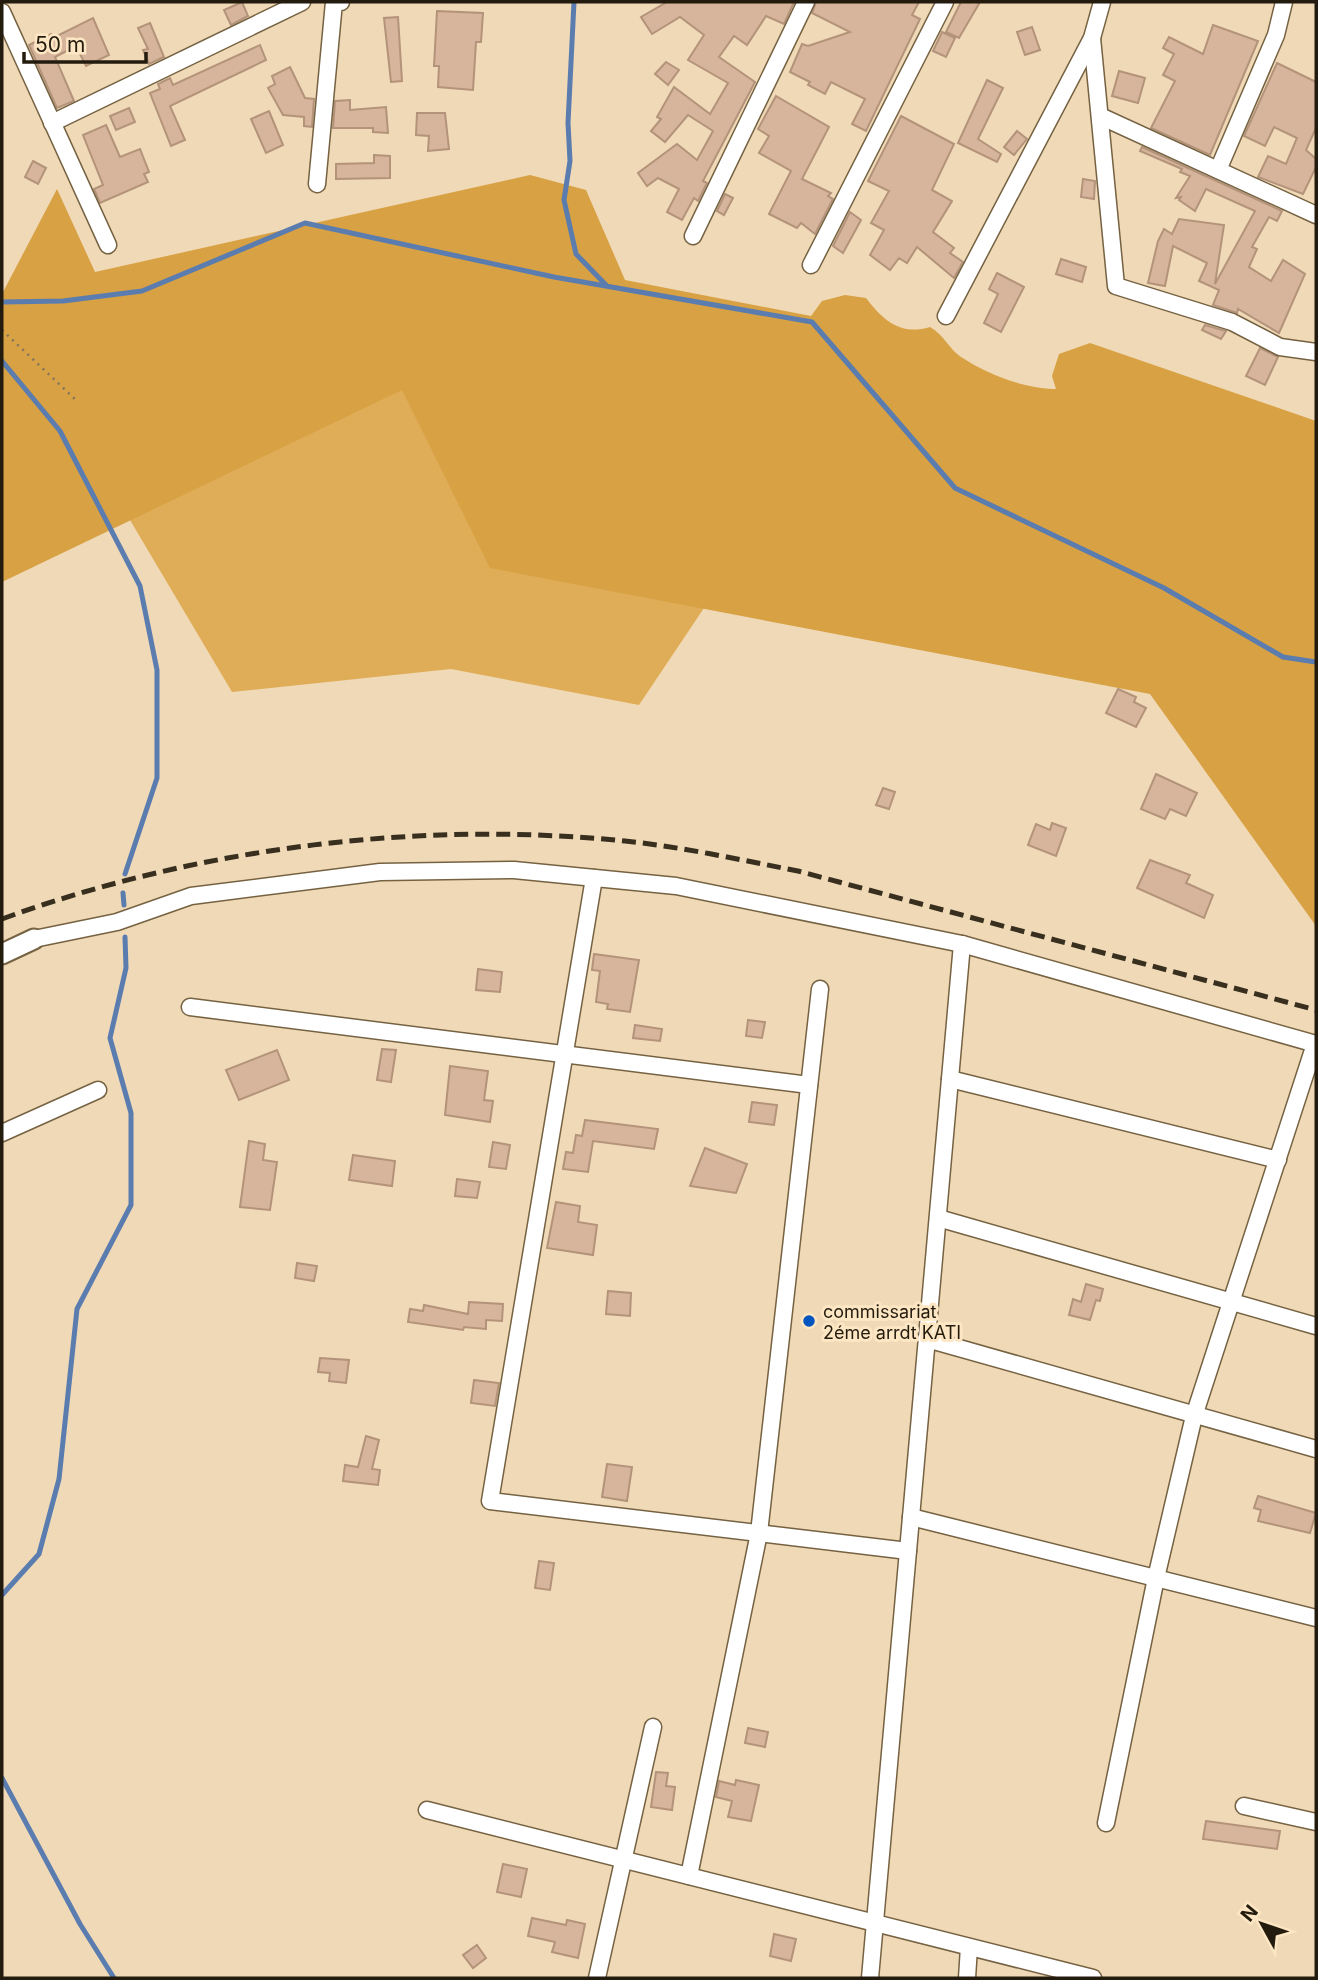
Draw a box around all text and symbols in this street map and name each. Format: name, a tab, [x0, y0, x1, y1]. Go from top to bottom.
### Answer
scale bar	[24, 21, 147, 65]
text: 50 m	[35, 32, 85, 57]
place label: commissariat 2éme arrdt KATI	[823, 1301, 961, 1343]
marker: commissariat 2éme arrdt KATI	[801, 1313, 817, 1329]
north arrow	[1227, 1889, 1297, 1959]
text: N	[1236, 1900, 1263, 1926]

